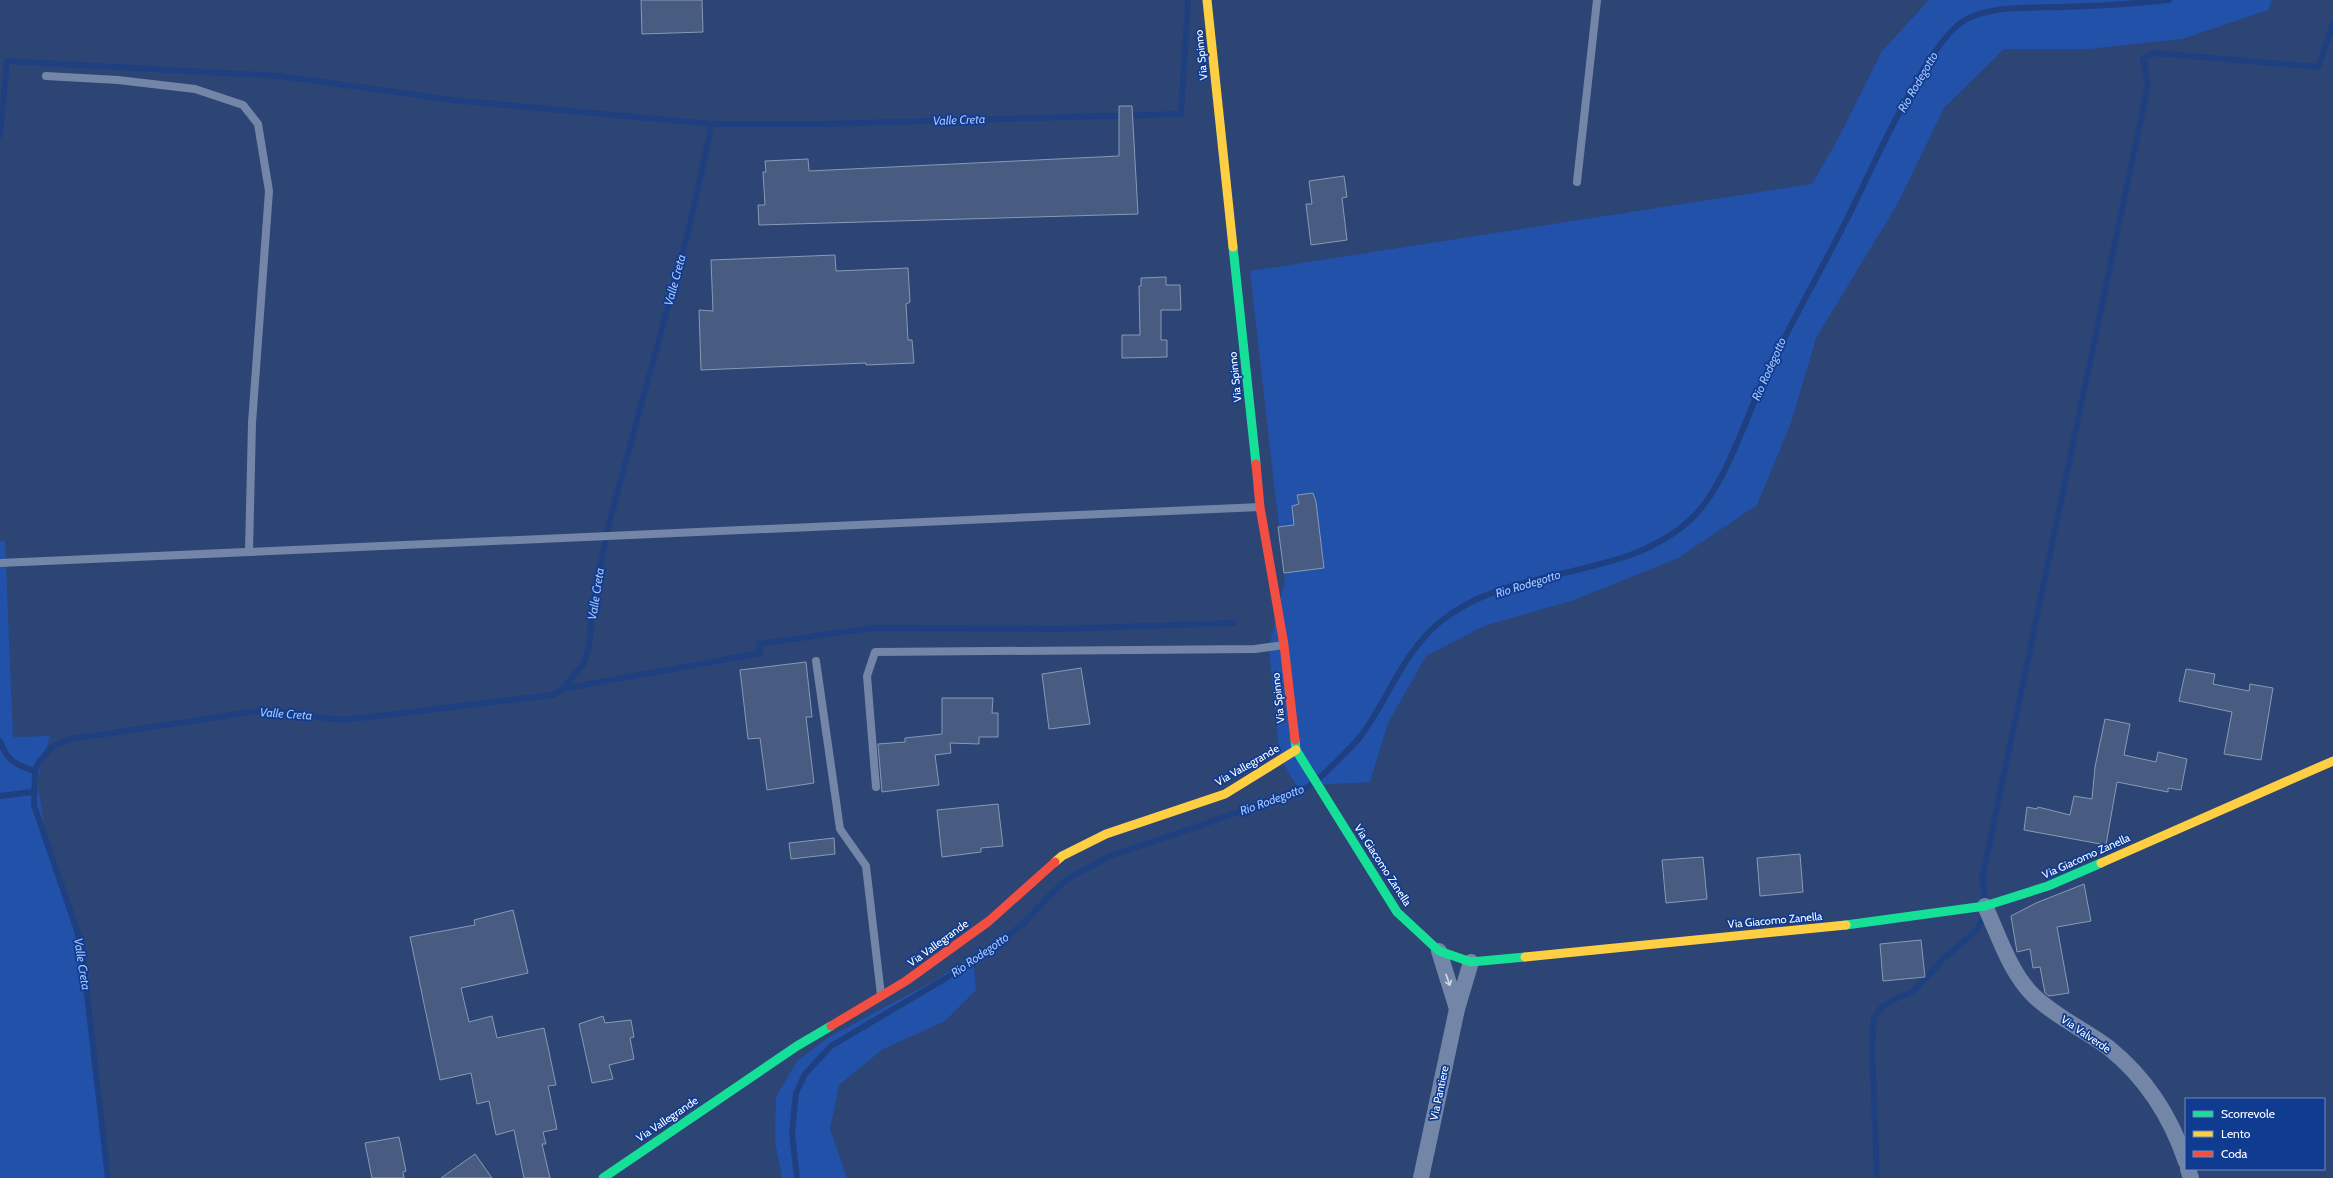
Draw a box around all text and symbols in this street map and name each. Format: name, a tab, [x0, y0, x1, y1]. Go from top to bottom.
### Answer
street label: Via Spinno	[1191, 29, 1211, 81]
water label: Rio Rodegotto	[1894, 49, 1941, 115]
water label: Valle Creta	[932, 111, 986, 128]
water label: Valle Creta	[660, 253, 689, 307]
water label: Rio Rodegotto	[1748, 335, 1789, 403]
street label: Via Spinno	[1225, 351, 1245, 403]
water label: Rio Rodegotto	[1493, 566, 1562, 601]
water label: Valle Creta	[584, 567, 607, 621]
street label: Via Spinno	[1268, 672, 1288, 724]
water label: Valle Creta	[259, 704, 313, 723]
street label: Via Vallegrande	[1212, 741, 1282, 789]
water label: Rio Rodegotto	[1238, 781, 1306, 818]
street label: Via Giacomo Zanella	[1351, 821, 1415, 909]
street label: Via Giacomo Zanella	[2040, 830, 2133, 882]
street label: Via Giacomo Zanella	[1727, 909, 1824, 931]
street label: Via Vallegrande	[905, 916, 971, 970]
water label: Rio Rodegotto	[948, 929, 1012, 980]
water label: Valle Creta	[71, 937, 94, 991]
one-way arrow	[1444, 974, 1452, 986]
street label: Via Valverde	[2058, 1012, 2114, 1056]
street label: Via Pantiere	[1426, 1064, 1452, 1122]
street label: Via Vallegrande	[633, 1093, 701, 1145]
legend	[2185, 1098, 2325, 1170]
text: Scorrevole	[2221, 1106, 2275, 1121]
text: Lento	[2221, 1126, 2251, 1141]
text: Coda	[2221, 1146, 2247, 1161]

